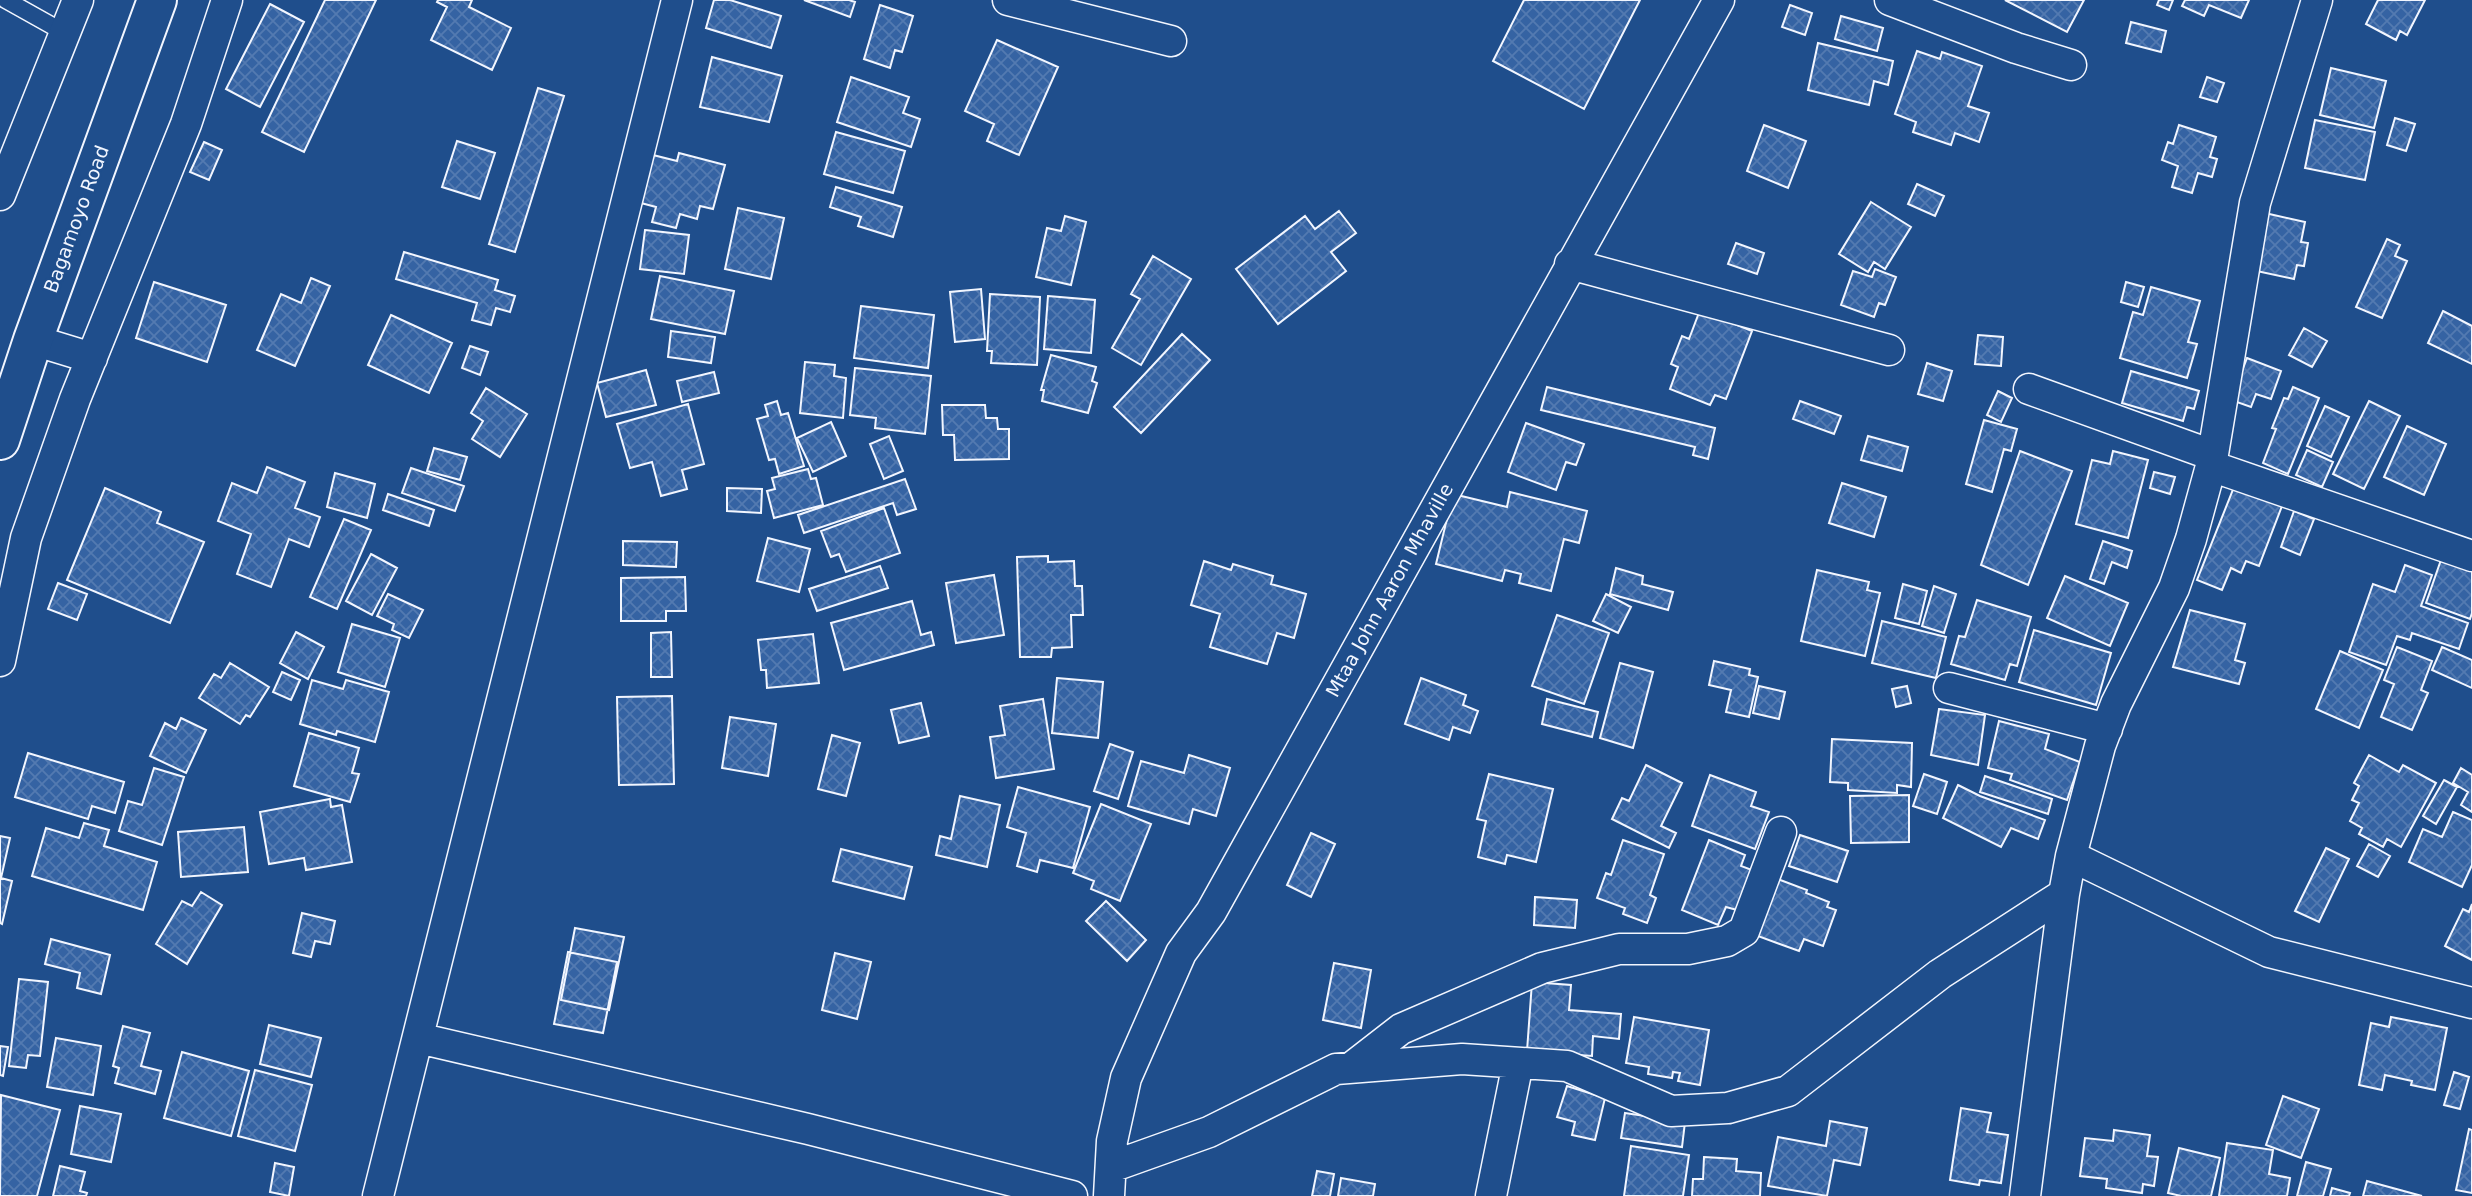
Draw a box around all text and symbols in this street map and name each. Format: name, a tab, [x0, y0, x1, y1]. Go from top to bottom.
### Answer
street label: Bagamoyo Road	[39, 142, 113, 296]
street label: Mtaa John Aaron Mhaville	[1321, 479, 1457, 701]

